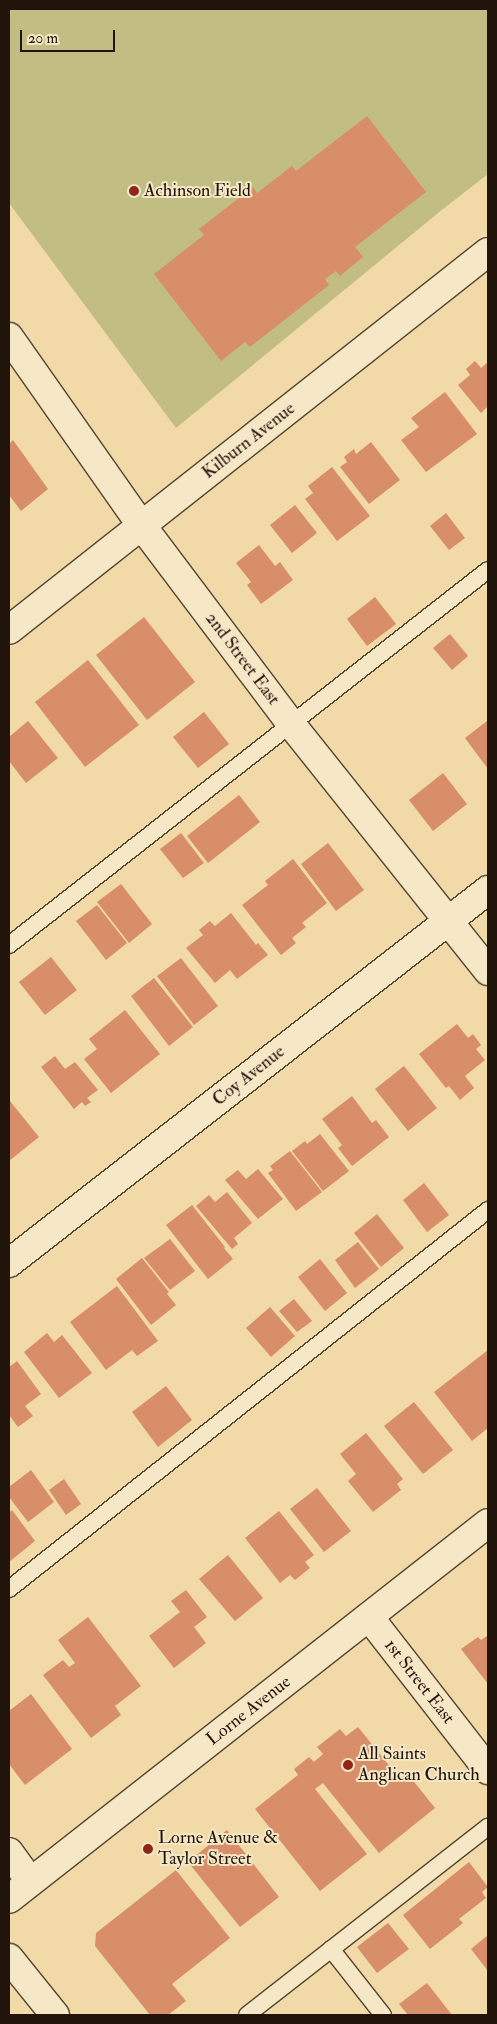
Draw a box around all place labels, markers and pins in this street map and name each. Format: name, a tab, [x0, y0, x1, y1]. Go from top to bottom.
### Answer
place label: Achinson Field	[144, 180, 251, 202]
marker: Achinson Field	[128, 185, 140, 197]
place label: All Saints Anglican Church	[358, 1744, 480, 1786]
marker: All Saints Anglican Church	[342, 1759, 354, 1771]
place label: Lorne Avenue & Taylor Street	[158, 1828, 278, 1870]
marker: Lorne Avenue & Taylor Street	[142, 1843, 154, 1855]

